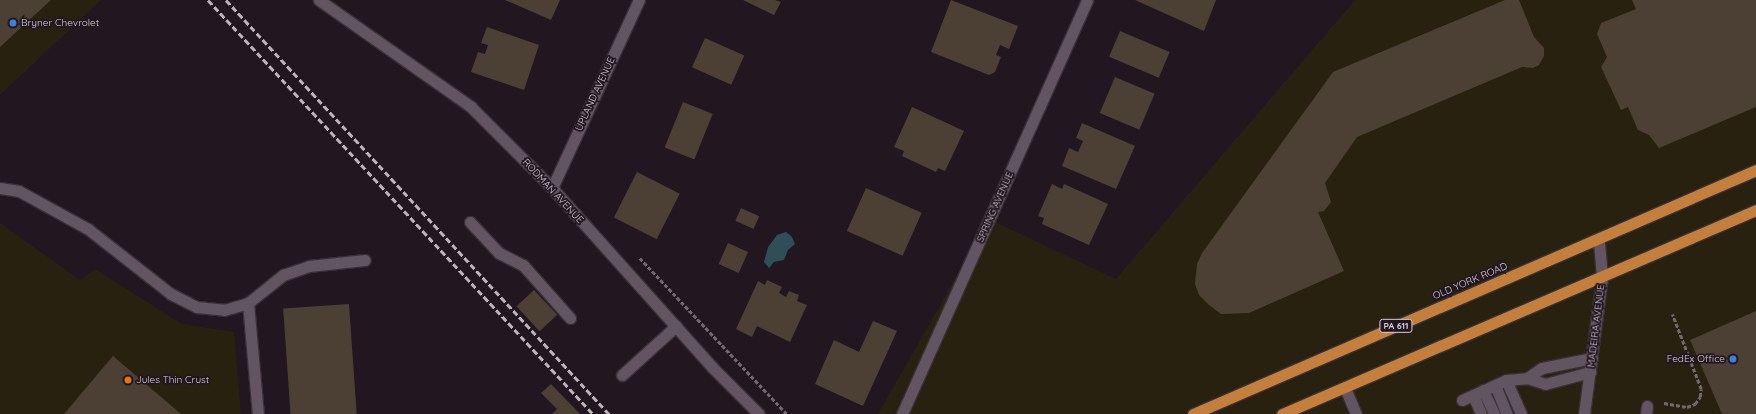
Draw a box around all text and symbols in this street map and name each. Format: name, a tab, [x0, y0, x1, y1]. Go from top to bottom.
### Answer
place label: Bryner Chevrolet	[21, 17, 99, 29]
marker: Bryner Chevrolet	[8, 18, 18, 28]
street label: UPLAND AVENUE	[573, 55, 617, 133]
street label: RODMAN AVENUE	[520, 156, 586, 226]
street label: SPRING AVENUE	[974, 170, 1016, 244]
street label: OLD YORK ROAD	[1431, 260, 1509, 302]
street label: MADEIRA AVENUE	[1585, 284, 1607, 368]
road number: PA 611	[1379, 319, 1413, 333]
place label: FedEx Office	[1667, 353, 1725, 365]
marker: FedEx Office	[1728, 354, 1738, 364]
place label: Jules Thin Crust	[136, 374, 209, 386]
marker: Jules Thin Crust	[123, 375, 133, 385]

